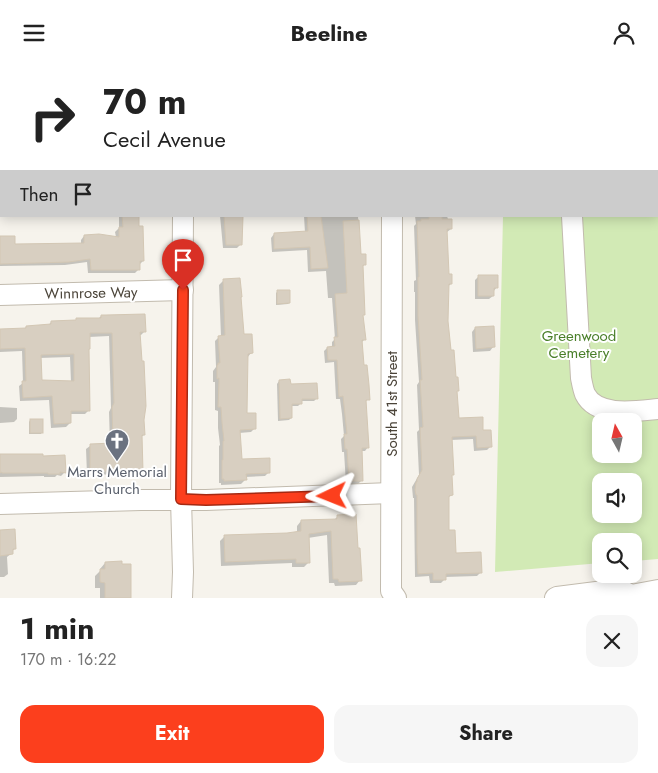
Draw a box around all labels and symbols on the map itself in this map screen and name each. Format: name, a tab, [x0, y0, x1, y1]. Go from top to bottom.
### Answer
pin	[162, 239, 204, 290]
street label: Winnrose Way	[44, 281, 138, 305]
park label: Greenwood Cemetery	[542, 325, 616, 364]
street label: South 41st Street	[381, 351, 403, 457]
north arrow	[592, 413, 642, 463]
church icon: Marrs Memorial Church	[104, 428, 130, 462]
place label: Marrs Memorial Church	[67, 461, 167, 500]
position arrow	[305, 469, 357, 521]

